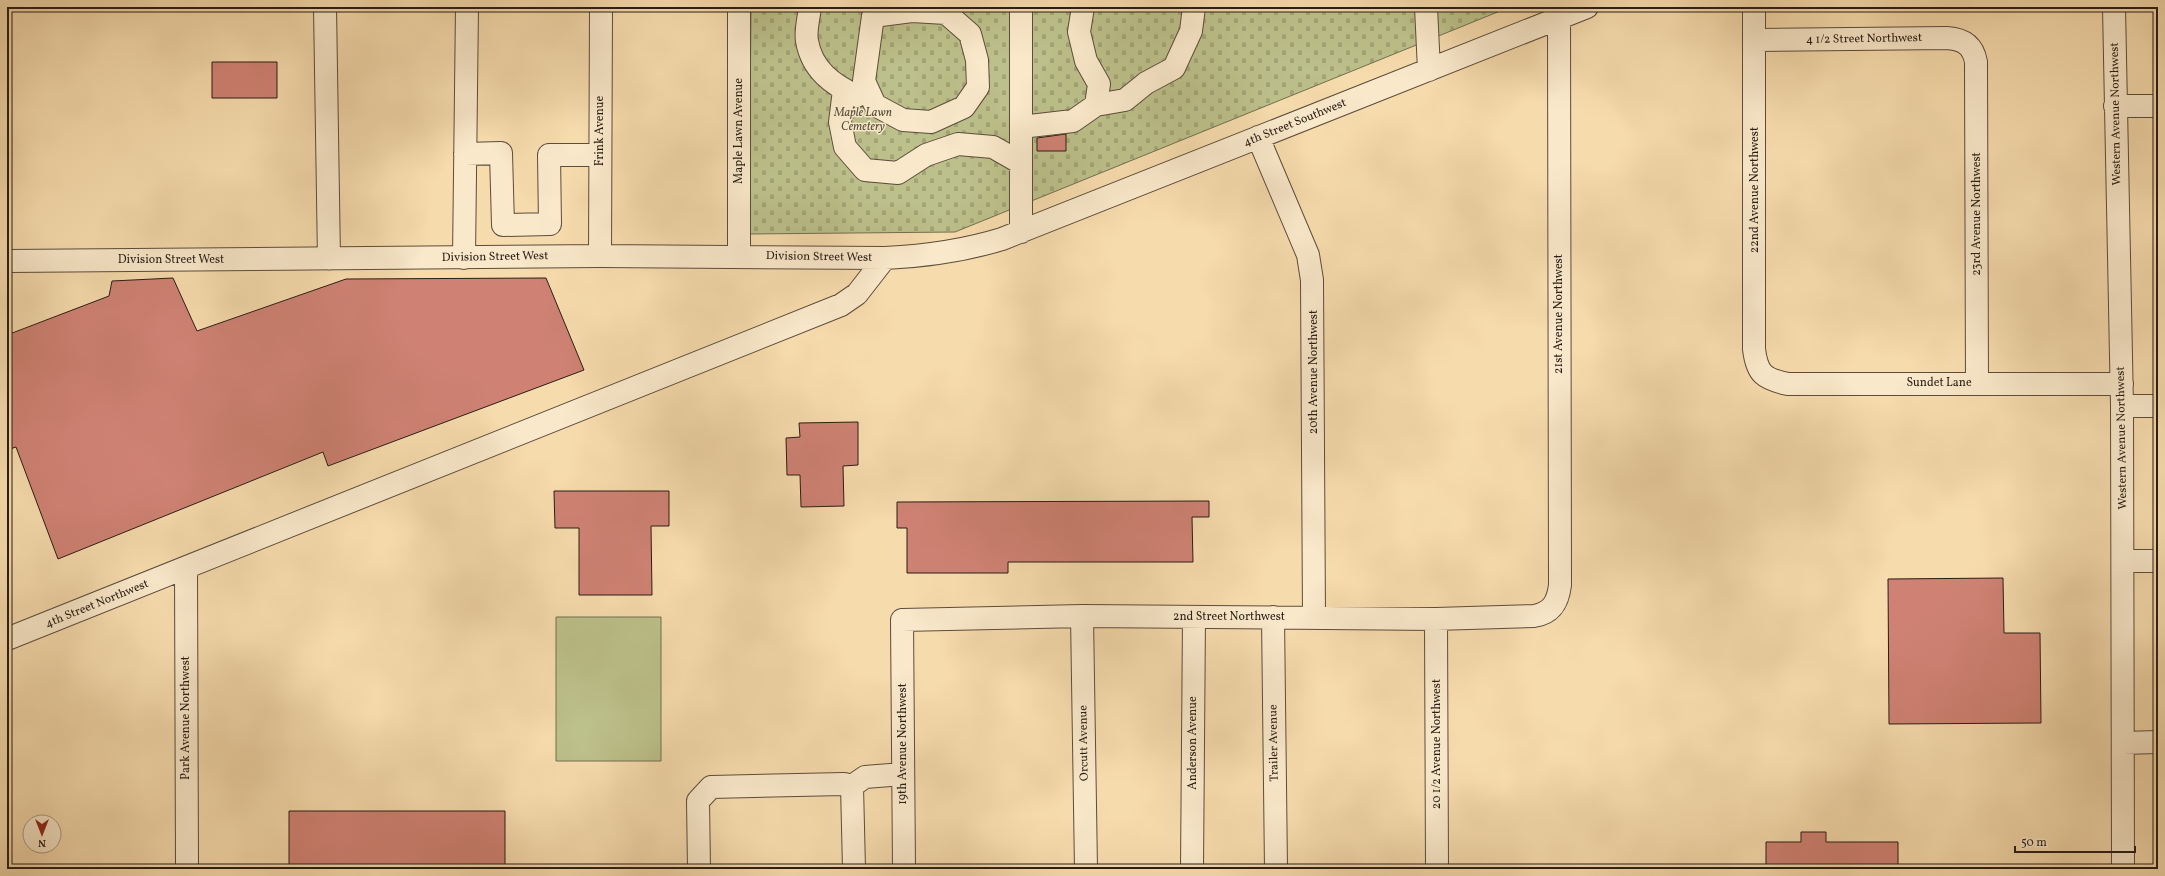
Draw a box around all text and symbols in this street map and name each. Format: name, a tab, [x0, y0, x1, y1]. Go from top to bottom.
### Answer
street label: 4 1/2 Street Northwest	[1806, 30, 1922, 48]
street label: Western Avenue Northwest	[2107, 42, 2125, 186]
street label: Maple Lawn Avenue	[731, 78, 747, 184]
street label: 4th Street Southwest	[1241, 95, 1349, 151]
street label: Frink Avenue	[592, 96, 608, 166]
park label: Maple Lawn Cemetery	[833, 105, 892, 135]
street label: 22nd Avenue Northwest	[1747, 127, 1763, 253]
street label: 23rd Avenue Northwest	[1969, 152, 1985, 276]
street label: Division Street West	[442, 248, 548, 266]
street label: Division Street West	[766, 248, 872, 266]
street label: Division Street West	[118, 252, 224, 268]
street label: 21st Avenue Northwest	[1551, 254, 1567, 374]
street label: 20th Avenue Northwest	[1306, 310, 1322, 434]
street label: Western Avenue Northwest	[2113, 366, 2131, 510]
street label: Sundet Lane	[1906, 375, 1972, 391]
street label: 4th Street Northwest	[43, 576, 151, 632]
street label: 2nd Street Northwest	[1173, 609, 1285, 625]
street label: Park Avenue Northwest	[178, 656, 194, 780]
street label: 20 1/2 Avenue Northwest	[1429, 679, 1445, 809]
street label: 19th Avenue Northwest	[895, 683, 911, 805]
street label: Anderson Avenue	[1185, 696, 1201, 790]
street label: Trailer Avenue	[1265, 704, 1283, 782]
street label: Orcutt Avenue	[1075, 705, 1093, 781]
north arrow	[22, 814, 62, 854]
scale bar	[2015, 828, 2135, 854]
text: N	[38, 835, 46, 850]
text: 50 m	[2021, 835, 2047, 851]

